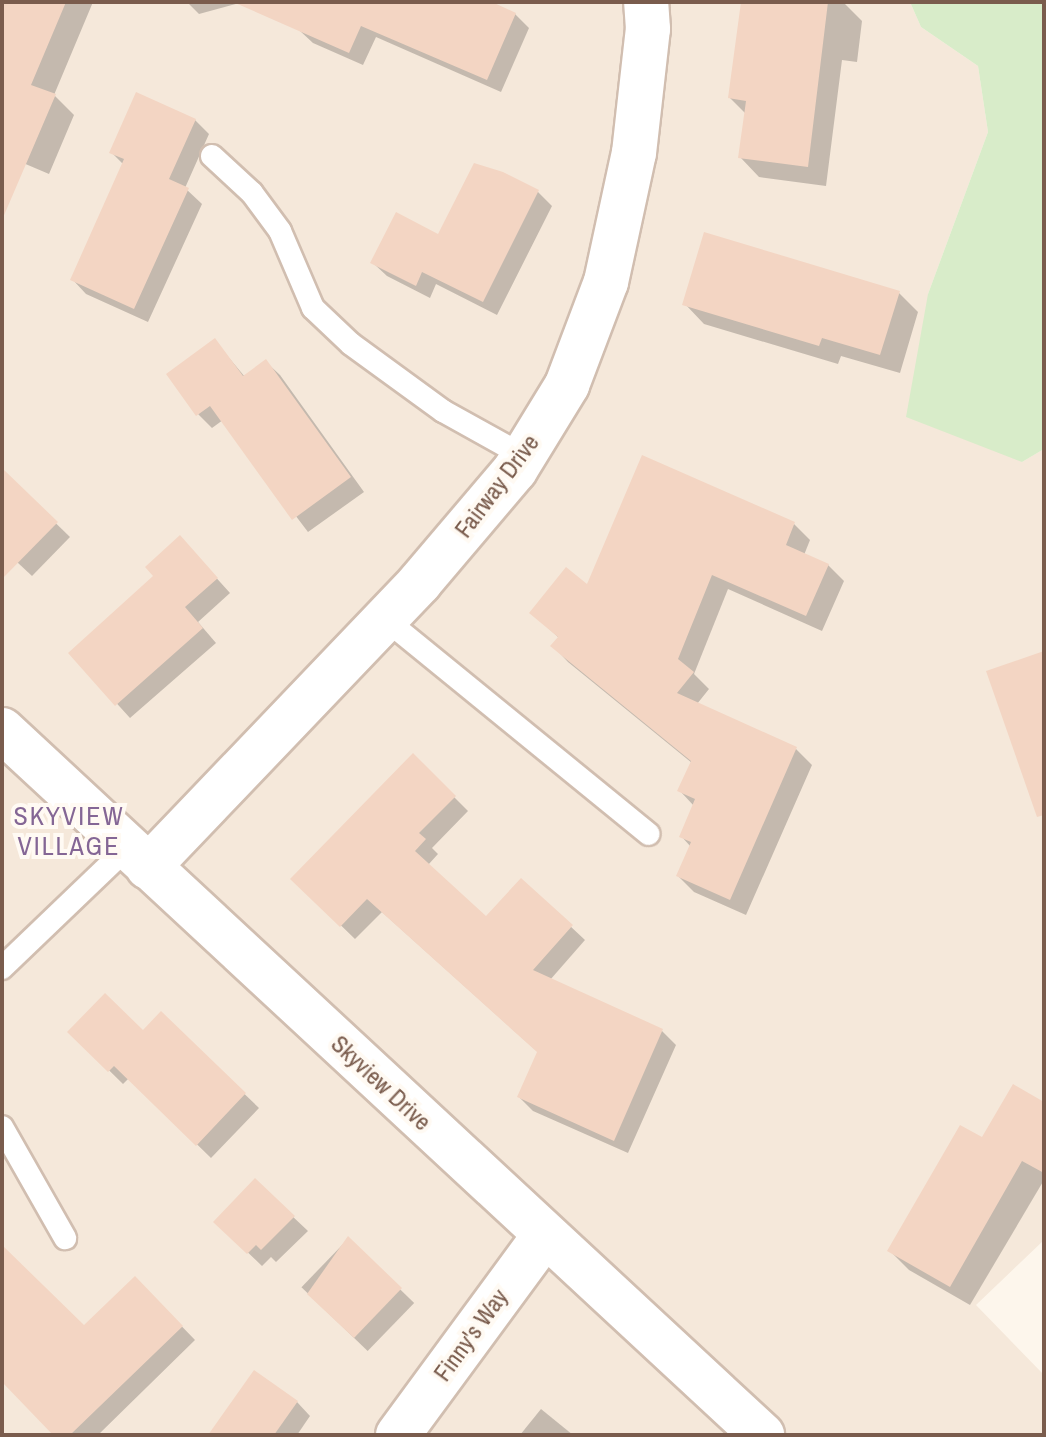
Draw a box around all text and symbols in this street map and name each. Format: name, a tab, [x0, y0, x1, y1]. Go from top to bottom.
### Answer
street label: Fairway Drive	[449, 429, 545, 543]
district label: SKYVIEW VILLAGE	[13, 800, 125, 862]
street label: Skyview Drive	[325, 1030, 437, 1136]
street label: Finny's Way	[428, 1283, 514, 1387]

